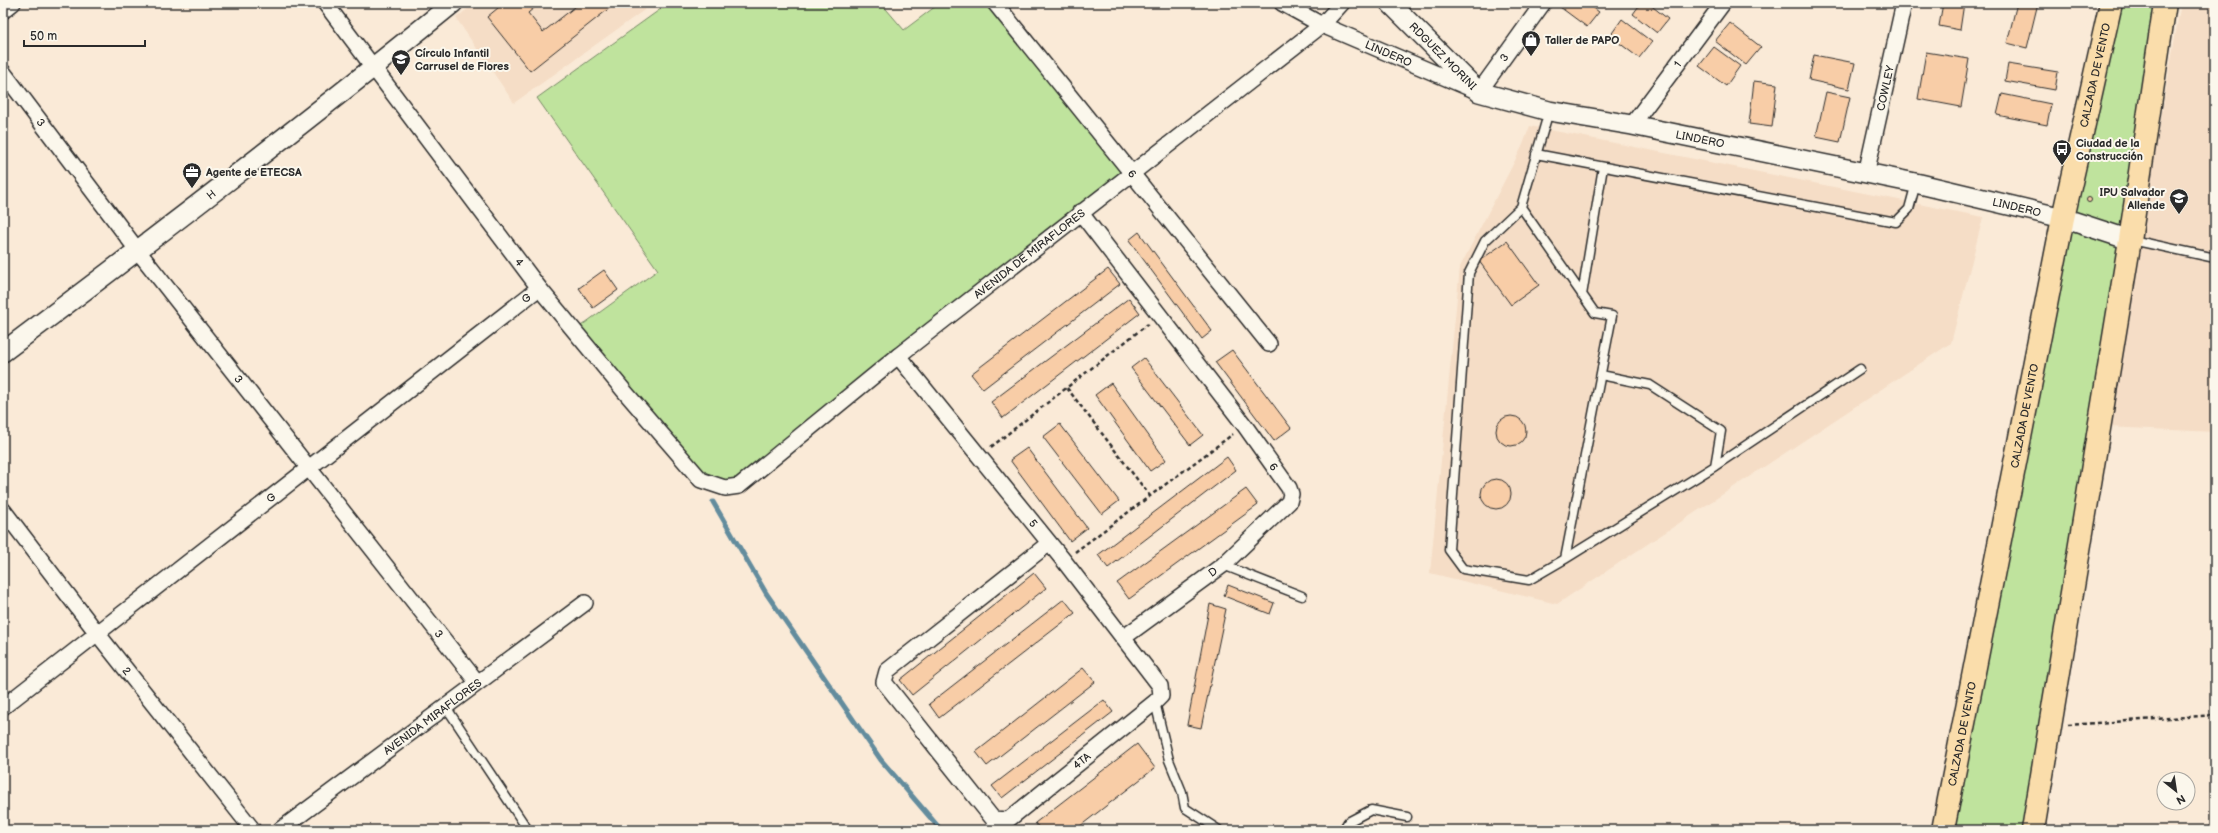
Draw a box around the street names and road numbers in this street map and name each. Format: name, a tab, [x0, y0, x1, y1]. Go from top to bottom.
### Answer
street label: RDGUEZ MORINI	[1407, 20, 1480, 93]
street label: CALZADA DE VENTO	[2077, 22, 2113, 128]
street label: LINDERO	[1363, 38, 1414, 69]
street label: 3	[1497, 51, 1511, 64]
street label: 1	[1671, 58, 1684, 70]
street label: COWLEY	[1874, 64, 1897, 112]
street label: 3	[34, 116, 48, 129]
street label: LINDERO	[1674, 128, 1726, 150]
street label: 6	[1125, 167, 1140, 181]
street label: H	[204, 187, 218, 202]
street label: LINDERO	[1991, 195, 2042, 219]
street label: AVENIDA DE MIRAFLORES	[971, 206, 1088, 301]
street label: 4	[512, 256, 527, 269]
street label: G	[519, 290, 533, 306]
street label: CALZADA DE VENTO	[2008, 362, 2041, 469]
street label: 3	[231, 372, 246, 386]
street label: 6	[1267, 460, 1281, 473]
street label: G	[264, 490, 278, 505]
street label: 5	[1026, 517, 1040, 530]
street label: D	[1206, 564, 1220, 580]
street label: 3	[432, 627, 446, 640]
street label: 2	[120, 664, 134, 678]
street label: AVENIDA MIRAFLORES	[381, 676, 484, 757]
street label: CALZADA DE VENTO	[1945, 680, 1978, 787]
street label: 4TA	[1071, 750, 1094, 772]

